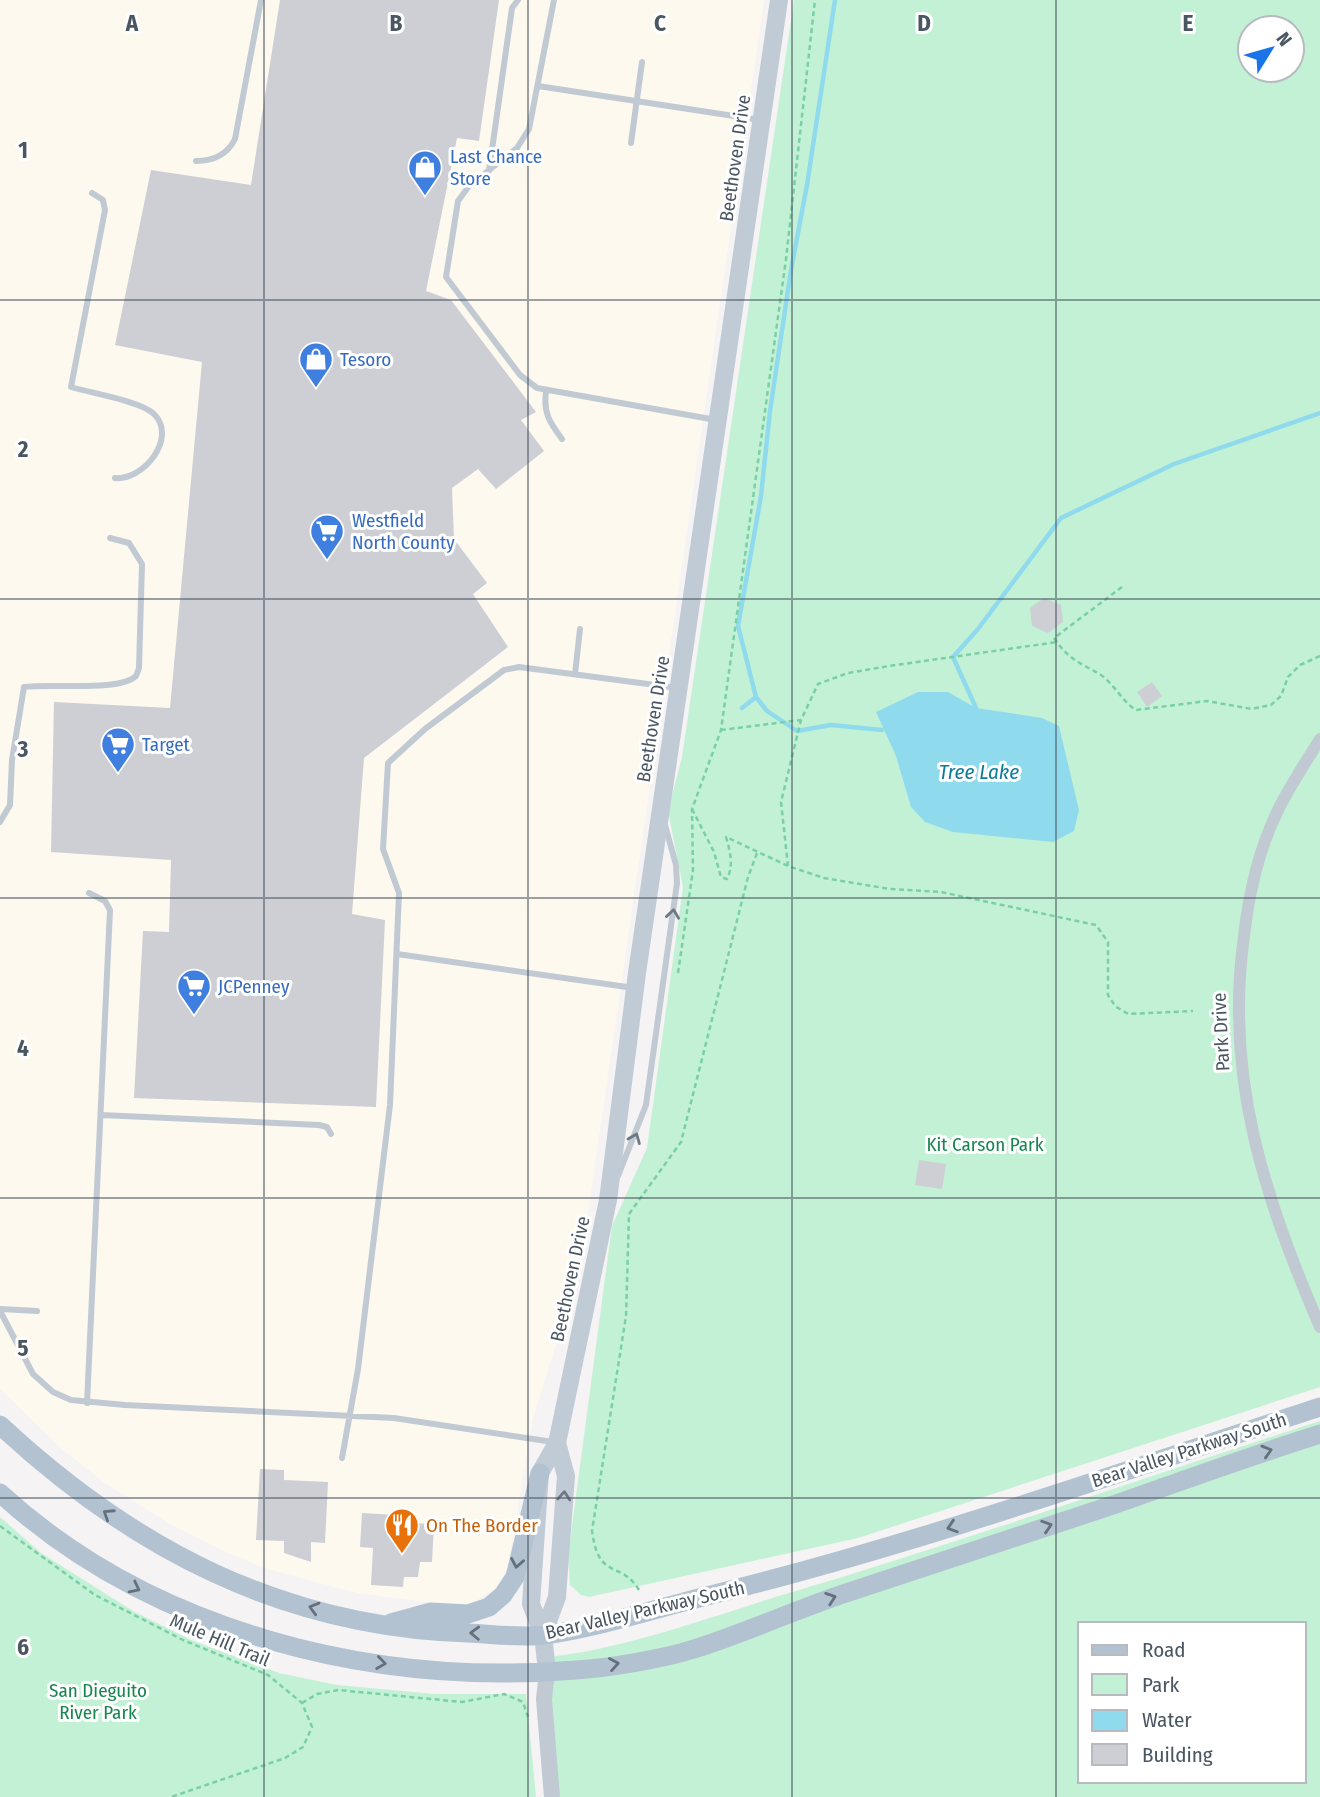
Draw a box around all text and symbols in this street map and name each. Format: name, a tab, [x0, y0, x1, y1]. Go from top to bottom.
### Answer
text: A	[125, 9, 139, 37]
text: B	[390, 9, 403, 37]
text: C	[654, 9, 666, 37]
text: D	[917, 9, 931, 37]
text: E	[1183, 9, 1194, 37]
north arrow	[1236, 14, 1306, 84]
text: N	[1272, 28, 1297, 51]
street label: Beethoven Drive	[715, 93, 755, 223]
text: 1	[18, 136, 28, 164]
place label: Last Chance Store	[450, 145, 542, 190]
shop icon: Last Chance Store	[406, 148, 444, 197]
shop icon: Tesoro	[297, 340, 335, 389]
place label: Tesoro	[340, 348, 391, 371]
text: 2	[17, 435, 29, 463]
place label: Westfield North County	[352, 509, 455, 554]
supermarket icon: Westfield North County	[308, 512, 346, 561]
street label: Beethoven Drive	[632, 654, 674, 784]
supermarket icon: Target	[99, 725, 137, 774]
place label: Target	[142, 733, 191, 756]
text: 3	[17, 735, 29, 763]
water label: Tree Lake	[939, 759, 1019, 785]
one-way arrow	[665, 908, 680, 920]
supermarket icon: JCPenney	[175, 967, 213, 1016]
place label: JCPenney	[218, 975, 290, 998]
street label: Park Drive	[1207, 992, 1235, 1072]
text: 4	[17, 1034, 29, 1062]
one-way arrow	[626, 1132, 640, 1144]
park label: Kit Carson Park	[927, 1133, 1044, 1156]
street label: Beethoven Drive	[545, 1214, 595, 1344]
text: 5	[17, 1334, 29, 1362]
street label: Bear Valley Parkway South	[1089, 1408, 1289, 1492]
one-way arrow	[1261, 1444, 1273, 1459]
one-way arrow	[556, 1490, 571, 1501]
restaurant icon: On The Border	[383, 1506, 421, 1555]
one-way arrow	[102, 1510, 115, 1523]
place label: On The Border	[426, 1514, 538, 1537]
one-way arrow	[946, 1518, 958, 1533]
one-way arrow	[1041, 1520, 1053, 1535]
one-way arrow	[511, 1557, 526, 1569]
street label: Bear Valley Parkway South	[543, 1576, 747, 1644]
one-way arrow	[128, 1580, 141, 1593]
one-way arrow	[824, 1592, 837, 1606]
one-way arrow	[308, 1602, 320, 1616]
street label: Mule Hill Trail	[167, 1609, 273, 1671]
legend	[1078, 1622, 1306, 1783]
one-way arrow	[469, 1626, 480, 1641]
text: 6	[17, 1633, 29, 1661]
text: Road	[1142, 1637, 1186, 1663]
one-way arrow	[375, 1655, 386, 1670]
one-way arrow	[608, 1657, 620, 1672]
text: Park	[1142, 1672, 1180, 1698]
park label: San Dieguito River Park	[49, 1679, 147, 1724]
text: Water	[1142, 1707, 1192, 1733]
text: Building	[1142, 1742, 1213, 1768]

